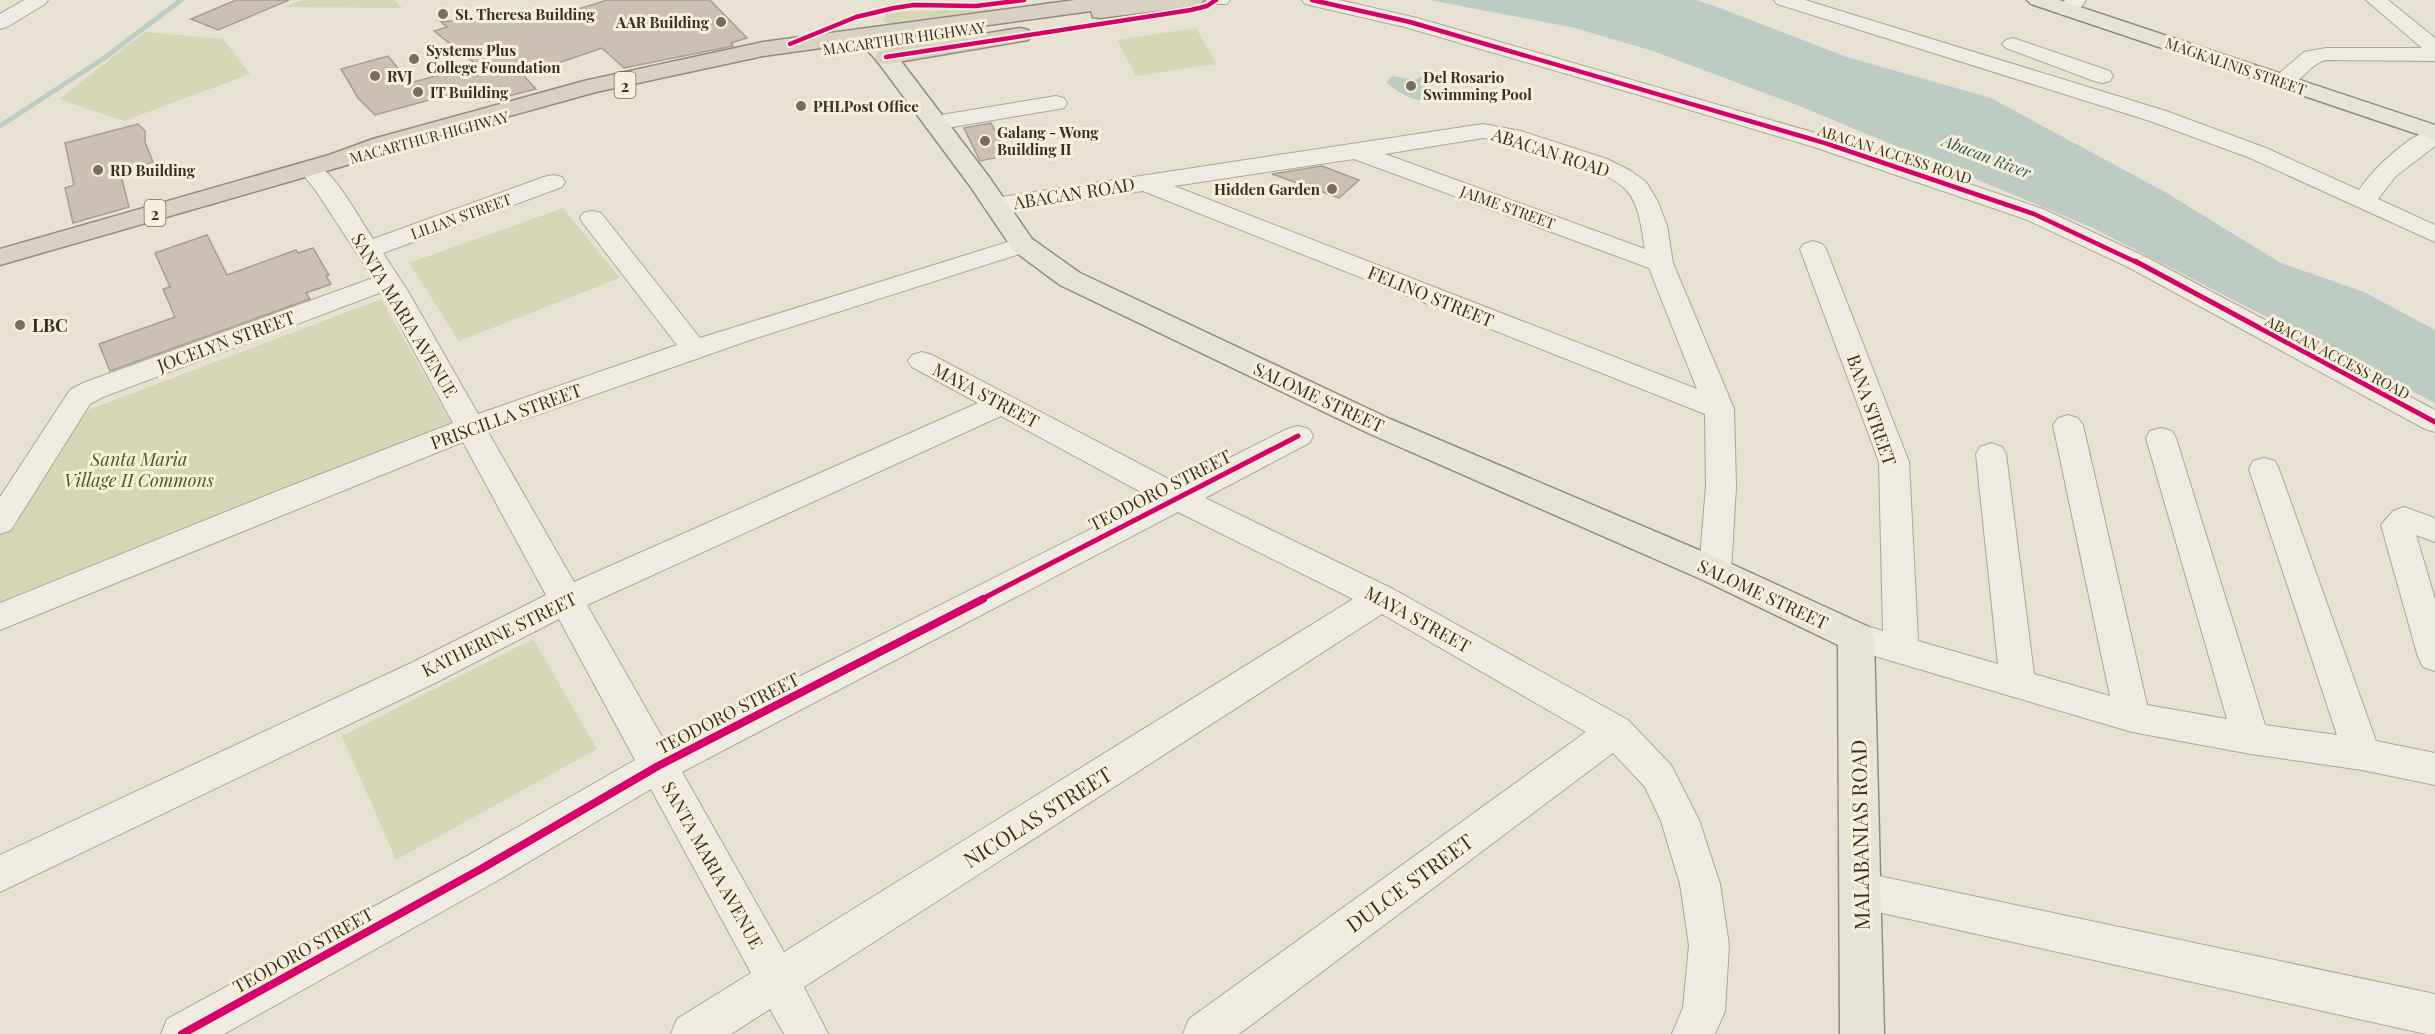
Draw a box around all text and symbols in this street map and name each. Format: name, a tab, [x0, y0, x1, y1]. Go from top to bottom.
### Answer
place label: St. Theresa Building	[455, 4, 595, 24]
marker: St. Theresa Building	[436, 7, 450, 21]
place label: AAR Building	[615, 12, 710, 32]
marker: AAR Building	[714, 15, 728, 29]
street label: MACARTHUR HIGHWAY	[821, 17, 987, 59]
street label: MAGKALINIS STREET	[2163, 32, 2309, 100]
place label: Systems Plus College Foundation	[426, 40, 561, 77]
marker: Systems Plus College Foundation	[407, 52, 421, 66]
place label: RVJ	[387, 66, 413, 86]
place label: Del Rosario Swimming Pool	[1423, 67, 1532, 104]
marker: RVJ	[368, 69, 382, 83]
road number: 2	[614, 72, 636, 98]
marker: Del Rosario Swimming Pool	[1404, 79, 1418, 93]
place label: IT Building	[430, 82, 509, 102]
marker: IT Building	[411, 85, 425, 99]
place label: PHLPost Office	[813, 96, 919, 116]
marker: PHLPost Office	[794, 99, 808, 113]
street label: MACARTHUR HIGHWAY	[347, 106, 511, 168]
street label: ABACAN ACCESS ROAD	[1815, 119, 1975, 188]
street label: ABACAN ROAD	[1488, 121, 1613, 182]
place label: Galang - Wong Building II	[997, 122, 1099, 159]
water label: Abacan River	[1938, 129, 2035, 183]
marker: Galang - Wong Building II	[978, 134, 992, 148]
place label: RD Building	[110, 160, 196, 180]
marker: RD Building	[91, 163, 105, 177]
street label: ABACAN ROAD	[1011, 172, 1136, 215]
place label: Hidden Garden	[1214, 179, 1321, 199]
street label: JAIME STREET	[1457, 180, 1558, 233]
marker: Hidden Garden	[1325, 182, 1339, 196]
street label: LILIAN STREET	[408, 188, 514, 244]
road number: 2	[144, 200, 166, 226]
street label: SANTA MARIA AVENUE	[346, 228, 464, 402]
street label: FELINO STREET	[1364, 260, 1498, 332]
street label: JOCELYN STREET	[153, 305, 298, 377]
street label: ABACAN ACCESS ROAD	[2262, 310, 2414, 404]
place label: LBC	[32, 313, 68, 337]
marker: LBC	[13, 318, 27, 332]
street label: BANA STREET	[1842, 351, 1902, 469]
street label: SALOME STREET	[1250, 356, 1388, 438]
street label: MAYA STREET	[929, 357, 1043, 433]
street label: PRISCILLA STREET	[427, 378, 585, 454]
street label: TEODORO STREET	[1085, 444, 1235, 536]
park label: Santa Maria Village II Commons	[64, 447, 214, 492]
street label: SALOME STREET	[1694, 553, 1832, 635]
street label: MAYA STREET	[1361, 580, 1475, 658]
street label: KATHERINE STREET	[418, 586, 580, 682]
street label: TEODORO STREET	[653, 667, 803, 759]
street label: MALABANIAS ROAD	[1843, 739, 1875, 931]
street label: NICOLAS STREET	[957, 759, 1117, 873]
street label: SANTA MARIA AVENUE	[657, 777, 769, 953]
street label: DULCE STREET	[1340, 826, 1478, 938]
street label: TEODORO STREET	[229, 902, 377, 998]

